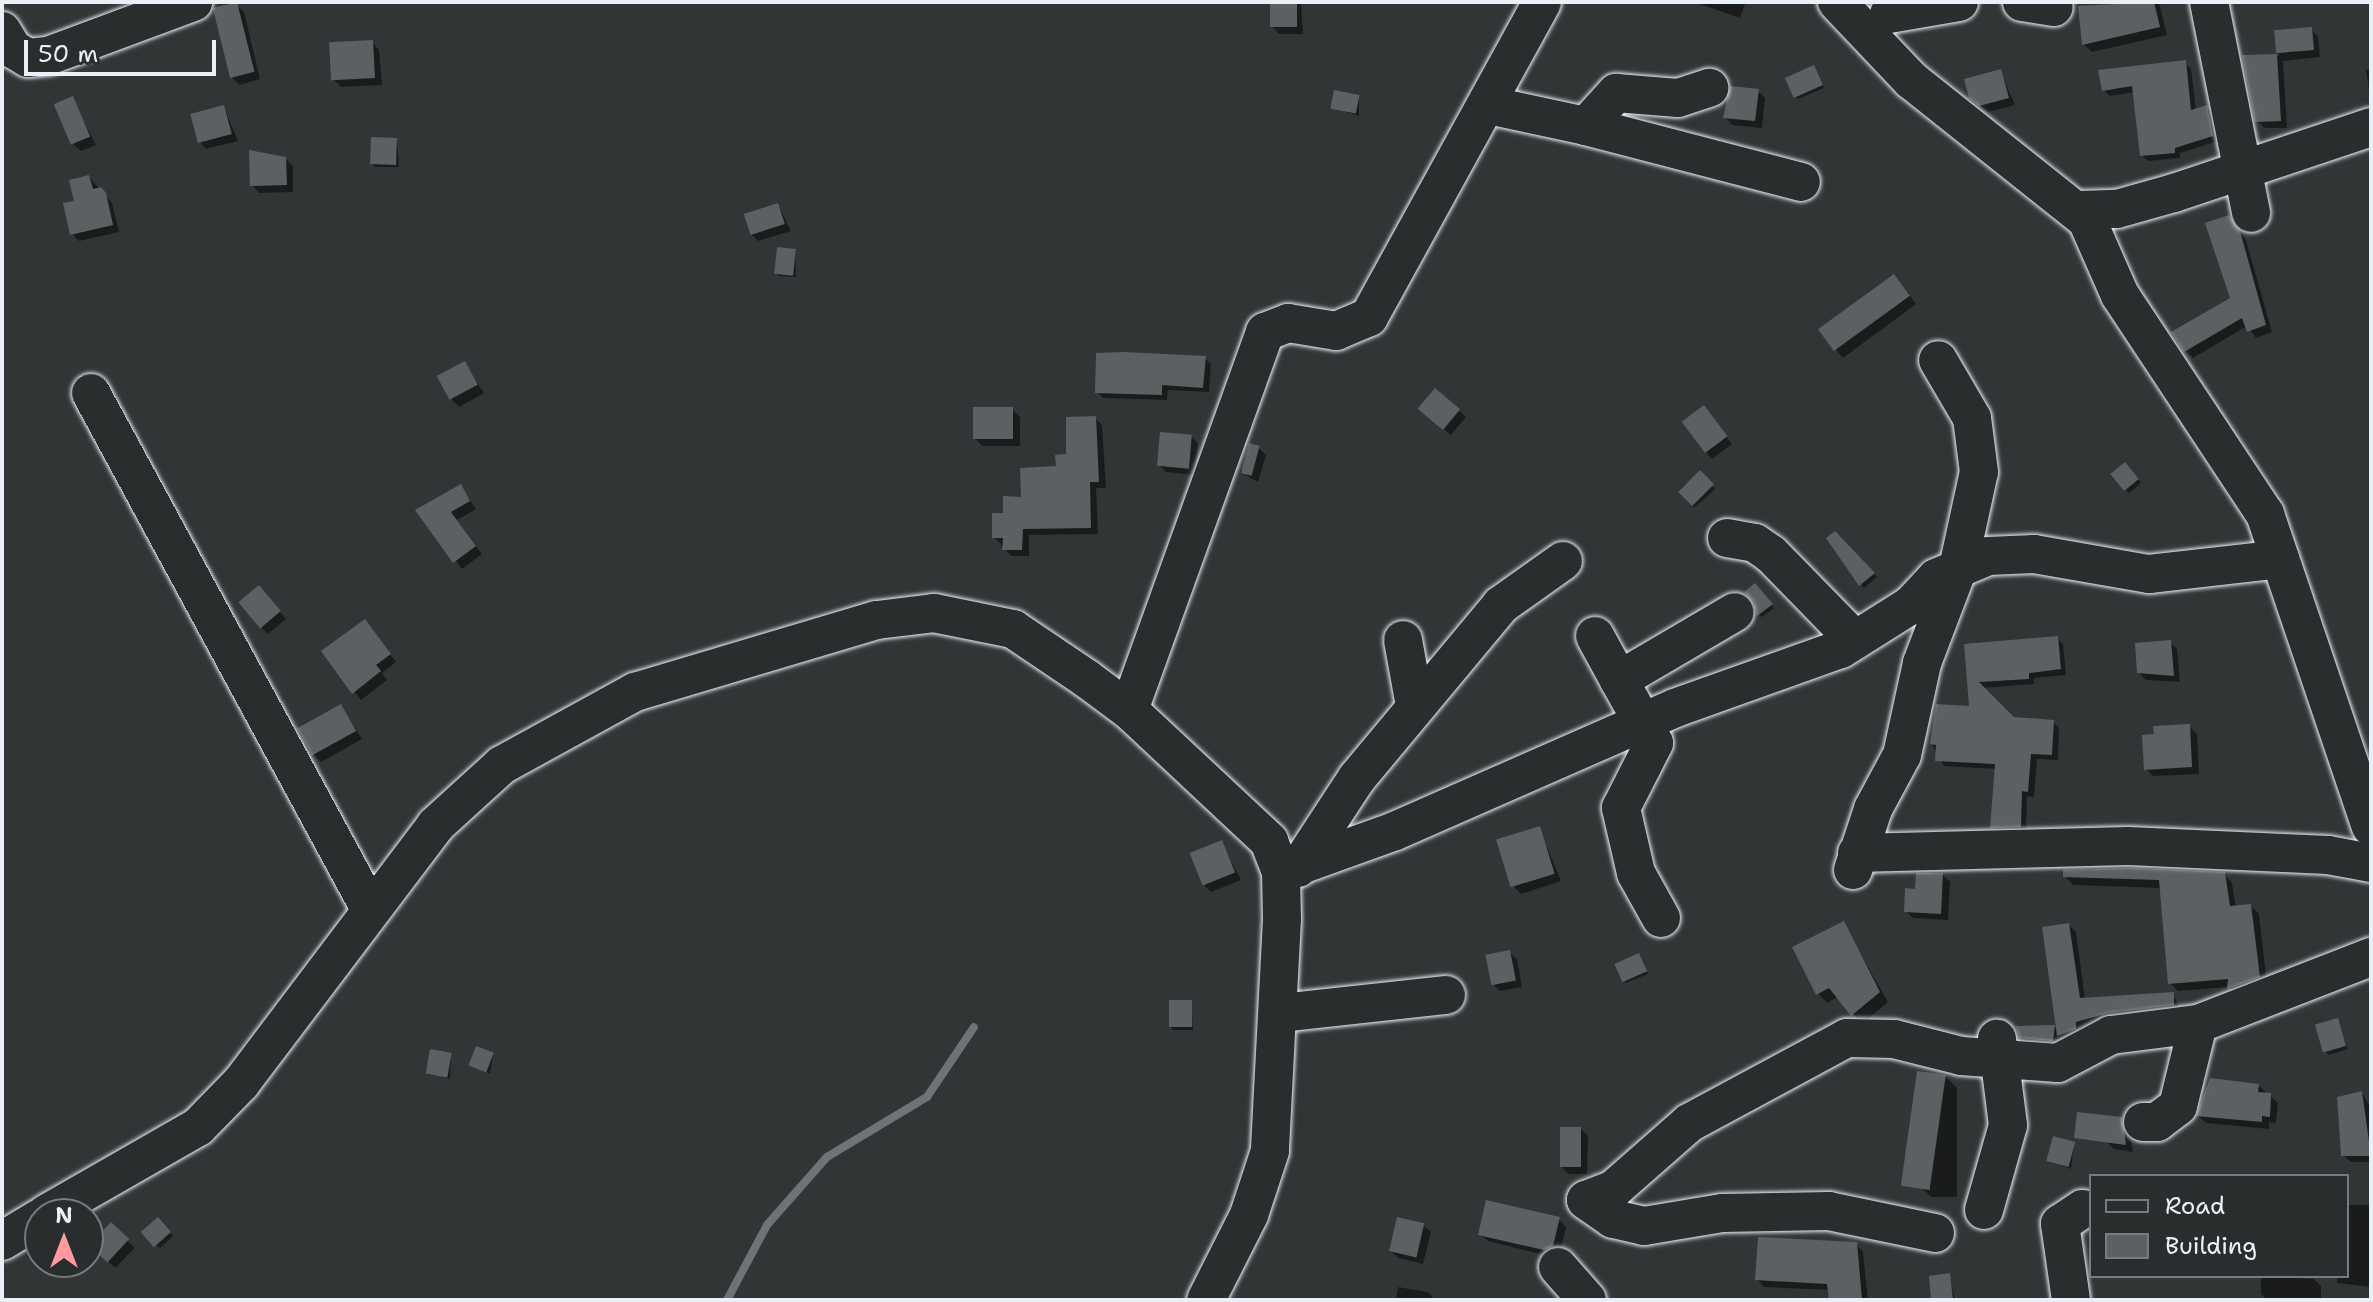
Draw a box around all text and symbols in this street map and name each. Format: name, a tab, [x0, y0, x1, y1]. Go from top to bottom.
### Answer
scale bar	[28, 24, 220, 74]
text: 50 m	[38, 38, 98, 70]
legend	[2089, 1174, 2349, 1278]
text: Road	[2165, 1190, 2225, 1222]
north arrow	[24, 1198, 104, 1278]
text: N	[55, 1201, 73, 1230]
text: Building	[2165, 1230, 2257, 1262]

